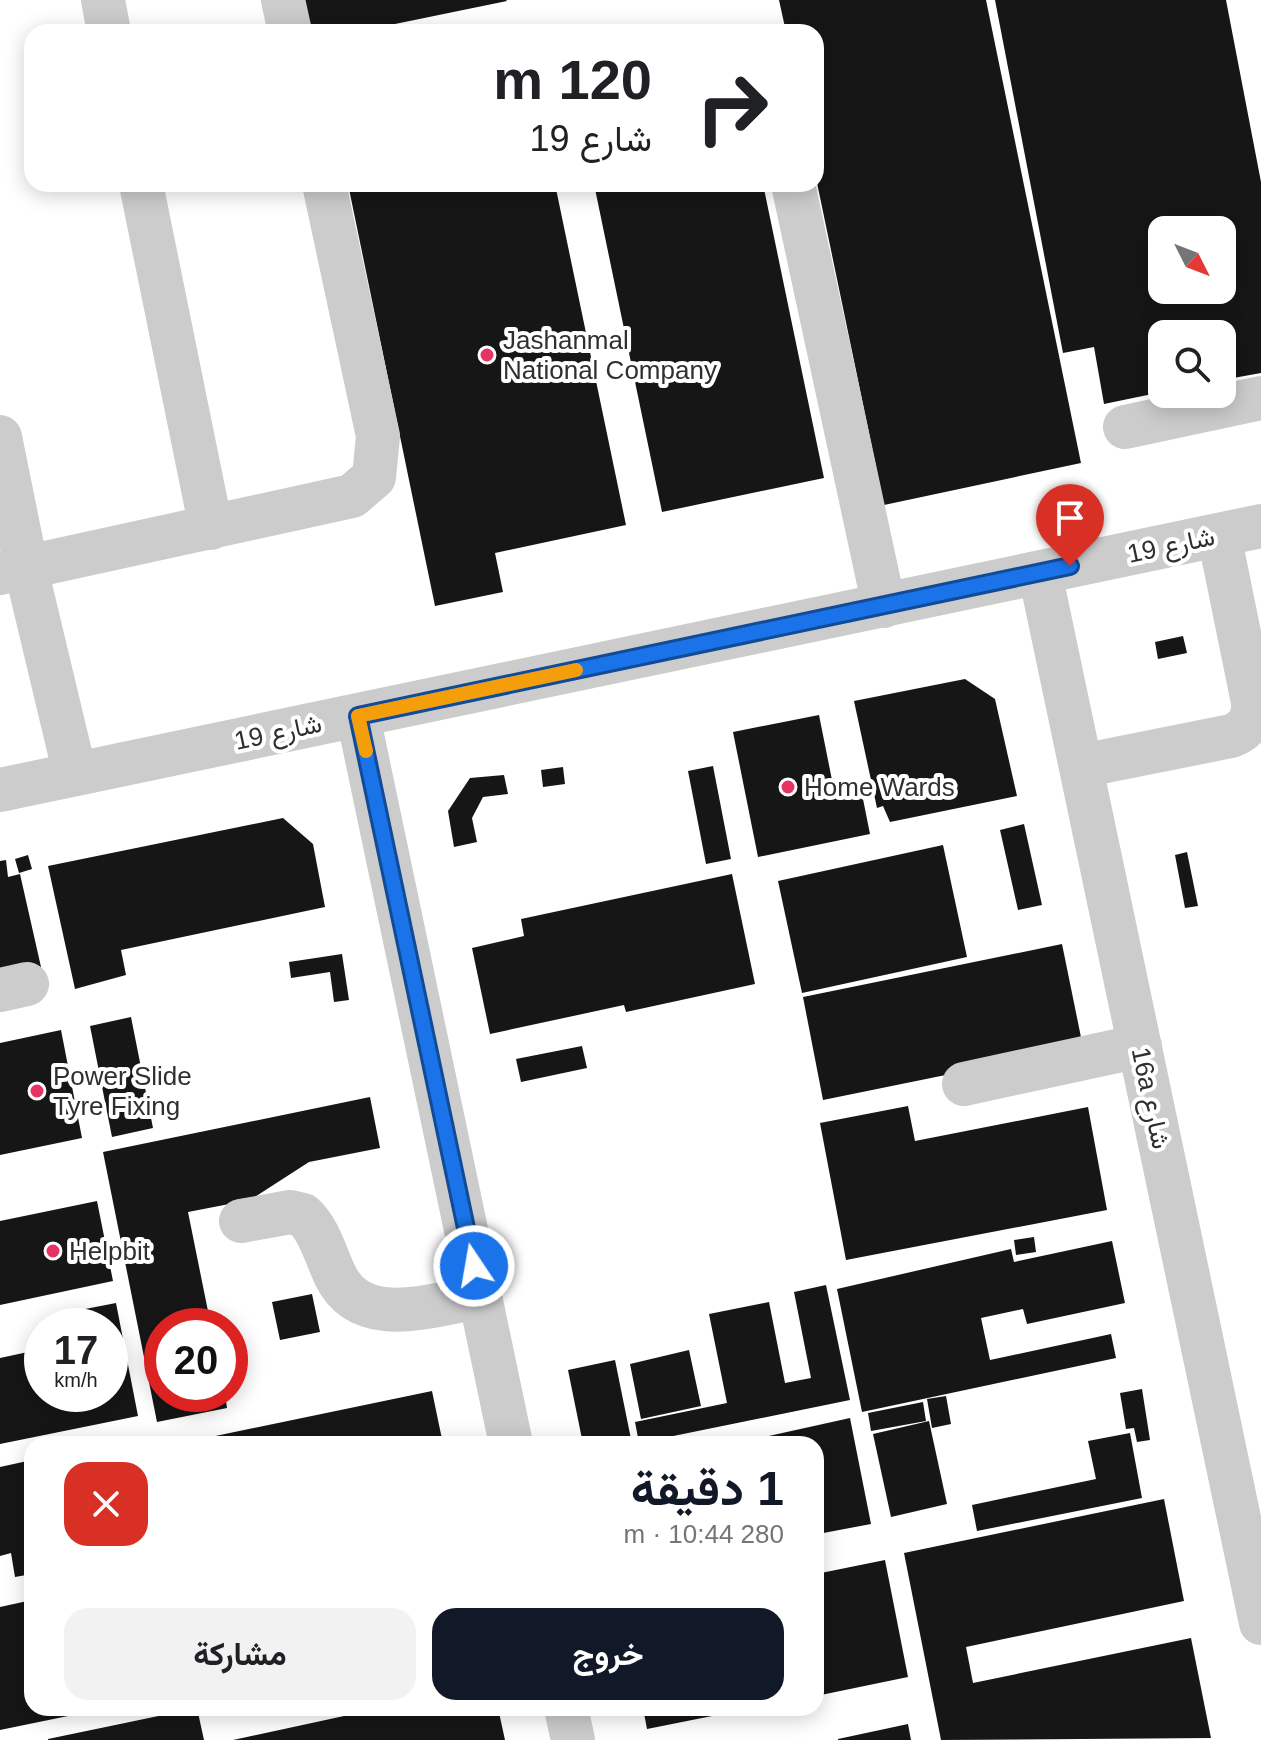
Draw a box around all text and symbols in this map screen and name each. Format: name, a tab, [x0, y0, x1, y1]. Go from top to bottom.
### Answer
text: 120 m	[493, 48, 652, 111]
icon: right	[680, 56, 784, 160]
text: شارع 19	[530, 118, 652, 159]
north arrow	[1148, 216, 1236, 304]
map controls	[1148, 216, 1236, 408]
button: search	[1148, 320, 1236, 408]
place label: Jashanmal National Company	[503, 325, 717, 385]
marker: Jashanmal National Company	[478, 346, 496, 364]
pin	[1036, 484, 1104, 566]
icon: arrive	[1048, 496, 1092, 540]
street label: شارع 19	[1125, 521, 1218, 572]
street label: شارع 19	[232, 708, 325, 759]
place label: Home Wards	[804, 772, 955, 802]
marker: Home Wards	[779, 778, 797, 796]
street label: 16a شارع	[1123, 1045, 1176, 1152]
place label: Power Slide Tyre Fixing	[53, 1061, 192, 1121]
marker: Power Slide Tyre Fixing	[28, 1082, 46, 1100]
position arrow	[432, 1224, 516, 1308]
place label: Helpbit	[69, 1236, 151, 1266]
marker: Helpbit	[44, 1242, 62, 1260]
speed limit sign: 20	[144, 1308, 248, 1412]
text: 17	[54, 1328, 98, 1372]
text: km/h	[54, 1369, 98, 1391]
button: close	[64, 1462, 148, 1546]
text: 1 دقيقة	[631, 1462, 784, 1515]
text: 280 m · 10:44	[624, 1519, 784, 1549]
button: مشاركة	[64, 1608, 416, 1700]
button: خروج	[432, 1608, 784, 1700]

